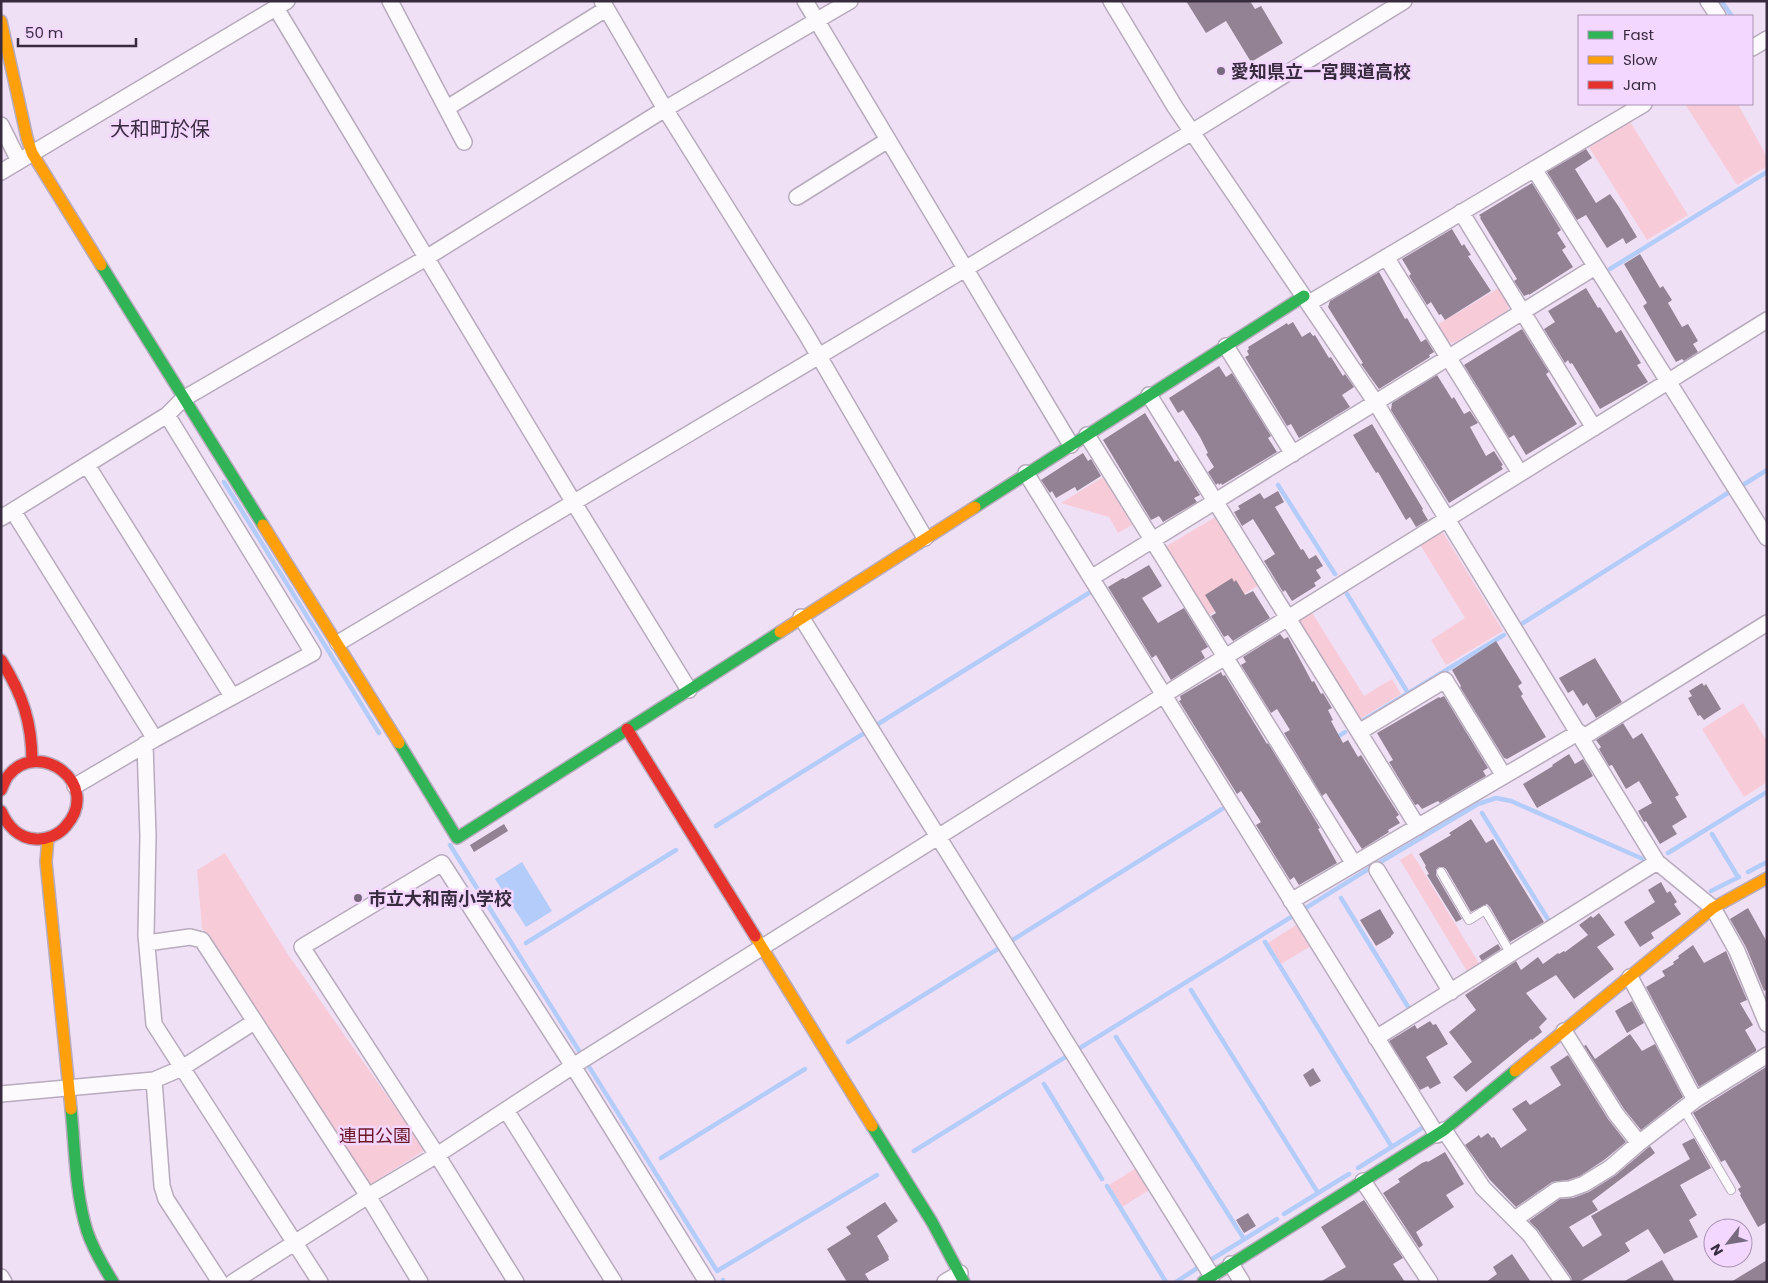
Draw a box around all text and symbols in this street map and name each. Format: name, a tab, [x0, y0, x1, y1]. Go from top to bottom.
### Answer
scale bar	[18, 15, 135, 47]
legend	[1578, 15, 1753, 105]
text: 50 m	[25, 22, 63, 43]
text: Fast	[1623, 24, 1654, 45]
text: Slow	[1623, 49, 1658, 70]
place label: 愛知県立一宮興道高校	[1231, 59, 1411, 84]
marker: 愛知県立一宮興道高校	[1215, 65, 1227, 77]
text: Jam	[1623, 74, 1657, 95]
district label: 大和町於保	[110, 115, 210, 143]
place label: 市立大和南小学校	[368, 886, 512, 911]
marker: 市立大和南小学校	[352, 892, 364, 904]
park label: 連田公園	[339, 1123, 411, 1148]
north arrow	[1703, 1218, 1753, 1268]
text: N	[1706, 1240, 1728, 1259]

